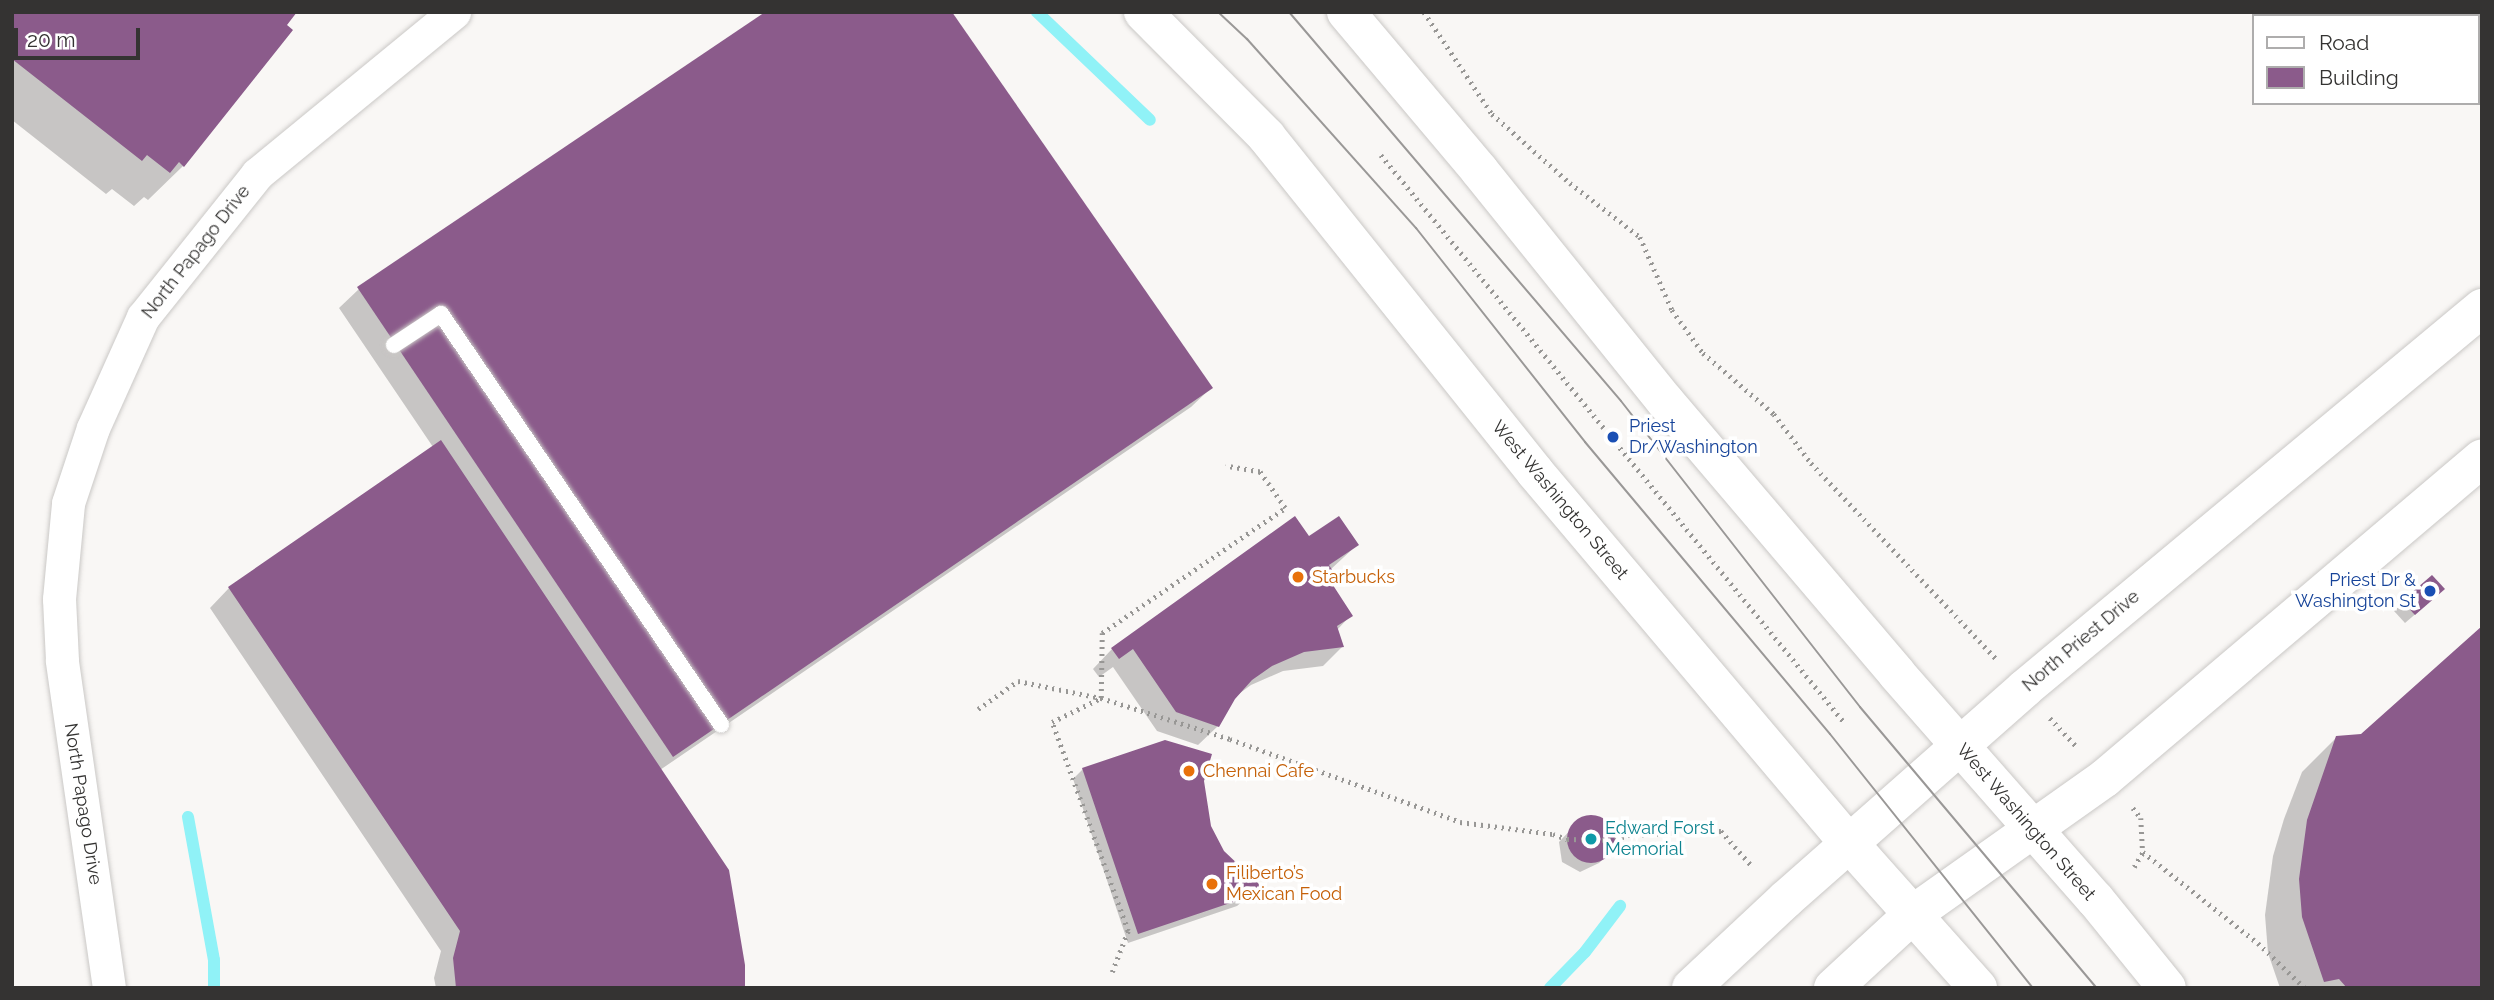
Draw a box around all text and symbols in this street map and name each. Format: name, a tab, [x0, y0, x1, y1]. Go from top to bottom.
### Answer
scale bar	[18, 14, 144, 58]
legend	[2252, 14, 2480, 105]
text: 20 m	[27, 27, 75, 52]
text: Road	[2319, 30, 2369, 55]
text: Building	[2319, 65, 2399, 90]
street label: North Papago Drive	[137, 181, 255, 323]
street label: West Washington Street	[1487, 416, 1633, 584]
place label: Priest Dr/Washington	[1629, 416, 1758, 458]
marker: Priest Dr/Washington	[1603, 427, 1623, 447]
place label: Starbucks	[1312, 566, 1395, 588]
marker: Starbucks	[1290, 569, 1306, 585]
place label: Priest Dr & Washington St	[2295, 570, 2416, 612]
marker: Priest Dr & Washington St	[2422, 583, 2438, 599]
street label: North Priest Drive	[2018, 586, 2144, 696]
street label: North Papago Drive	[60, 722, 106, 886]
street label: West Washington Street	[1952, 739, 2100, 905]
place label: Chennai Cafe	[1203, 760, 1314, 782]
marker: Chennai Cafe	[1181, 763, 1197, 779]
place label: Edward Forst Memorial	[1605, 818, 1715, 860]
marker: Edward Forst Memorial	[1583, 831, 1599, 847]
place label: Filiberto’s Mexican Food	[1226, 863, 1342, 906]
marker: Filiberto’s Mexican Food	[1204, 876, 1220, 892]

